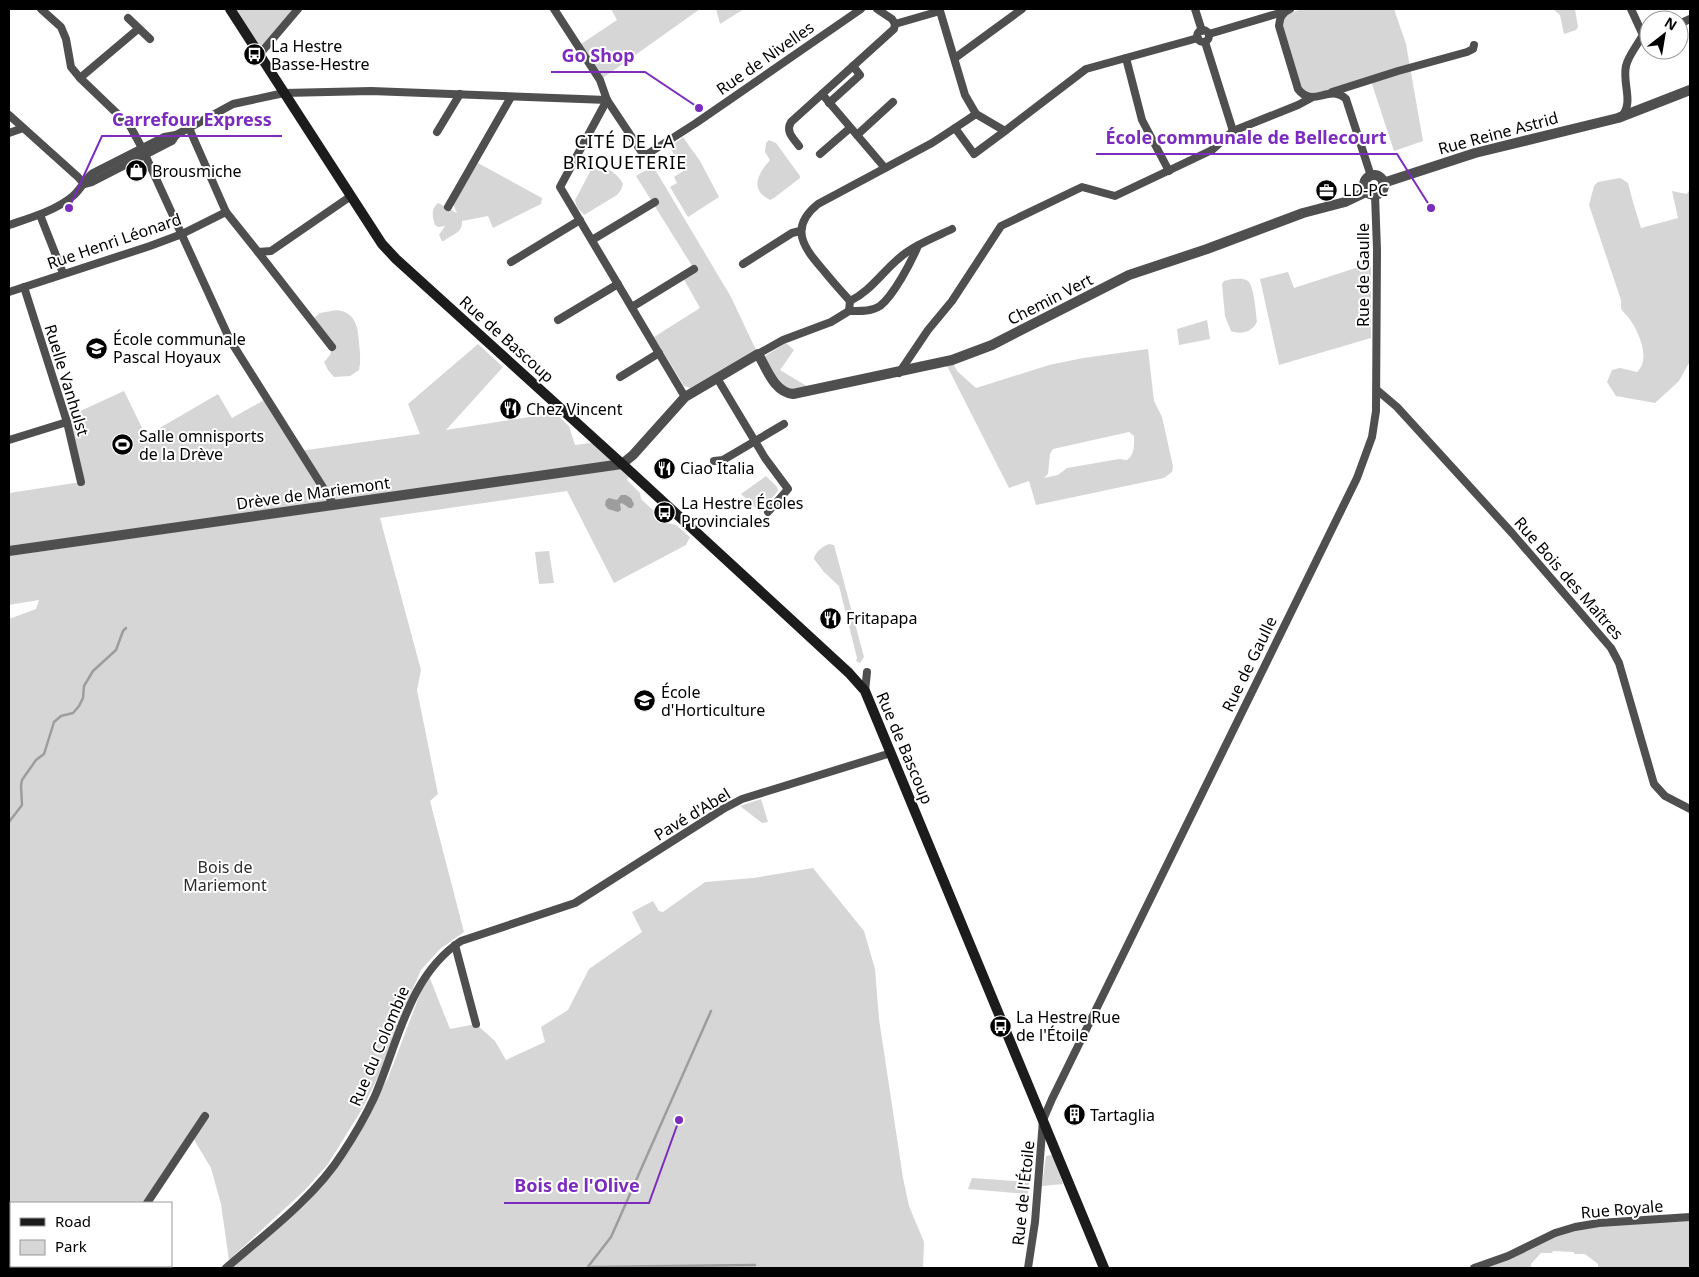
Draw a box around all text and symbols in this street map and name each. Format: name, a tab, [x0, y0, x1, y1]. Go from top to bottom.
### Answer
north arrow	[1639, 10, 1689, 60]
text: N	[1661, 12, 1681, 35]
street label: Rue de Nivelles	[712, 16, 818, 100]
place label: La Hestre Basse-Hestre	[271, 35, 370, 75]
callout: Go Shop	[551, 39, 645, 72]
bus stop icon: La Hestre Basse-Hestre	[243, 43, 267, 67]
text: Go Shop	[561, 43, 635, 67]
callout: Carrefour Express	[102, 103, 282, 136]
street label: Rue Reine Astrid	[1436, 106, 1560, 160]
text: Carrefour Express	[112, 107, 272, 131]
callout: École communale de Bellecourt	[1096, 121, 1397, 154]
text: École communale de Bellecourt	[1105, 125, 1387, 149]
district label: CITÉ DE LA BRIQUETERIE	[563, 129, 687, 174]
shop icon: Brousmiche	[124, 159, 148, 183]
place label: Brousmiche	[152, 160, 242, 182]
office icon: LD-PC	[1315, 178, 1339, 202]
place label: LD-PC	[1343, 179, 1388, 201]
street label: Rue Henri Léonard	[44, 208, 184, 274]
street label: Rue de Gaulle	[1352, 223, 1374, 327]
street label: Chemin Vert	[1004, 268, 1097, 330]
street label: Rue de Bascoup	[455, 291, 559, 387]
street label: Ruelle Vanhulst	[40, 321, 95, 439]
place label: École communale Pascal Hoyaux	[113, 328, 246, 368]
school or university icon: École communale Pascal Hoyaux	[85, 336, 109, 360]
restaurant icon: Chez Vincent	[498, 397, 522, 421]
place label: Chez Vincent	[526, 398, 623, 420]
place label: Salle omnisports de la Drève	[139, 425, 264, 465]
sports icon: Salle omnisports de la Drève	[111, 433, 135, 457]
restaurant icon: Ciao Italia	[652, 456, 676, 480]
place label: Ciao Italia	[680, 457, 754, 479]
street label: Drève de Mariemont	[235, 471, 391, 515]
place label: La Hestre Écoles Provinciales	[681, 492, 803, 532]
bus stop icon: La Hestre Écoles Provinciales	[653, 500, 677, 524]
street label: Rue Bois des Maîtres	[1509, 512, 1629, 644]
restaurant icon: Fritapapa	[818, 606, 842, 630]
place label: Fritapapa	[846, 607, 917, 629]
street label: Rue de Gaulle	[1216, 613, 1282, 715]
place label: École d'Horticulture	[661, 681, 765, 721]
street label: Rue de Bascoup	[871, 688, 939, 808]
school or university icon: École d'Horticulture	[633, 689, 657, 713]
street label: Pavé d'Abel	[650, 783, 734, 845]
park label: Bois de Mariemont	[183, 856, 267, 896]
street label: Rue du Colombie	[344, 983, 414, 1109]
place label: La Hestre Rue de l'Étoile	[1016, 1006, 1120, 1046]
bus stop icon: La Hestre Rue de l'Étoile	[988, 1014, 1012, 1038]
building icon: Tartaglia	[1062, 1103, 1086, 1127]
place label: Tartaglia	[1090, 1104, 1155, 1126]
street label: Rue de l'Étoile	[1007, 1139, 1039, 1247]
callout: Bois de l'Olive	[504, 1170, 649, 1203]
text: Bois de l'Olive	[514, 1173, 640, 1197]
street label: Rue Royale	[1580, 1194, 1664, 1224]
legend	[10, 1202, 172, 1267]
text: Road	[55, 1211, 91, 1231]
text: Park	[55, 1236, 87, 1256]

